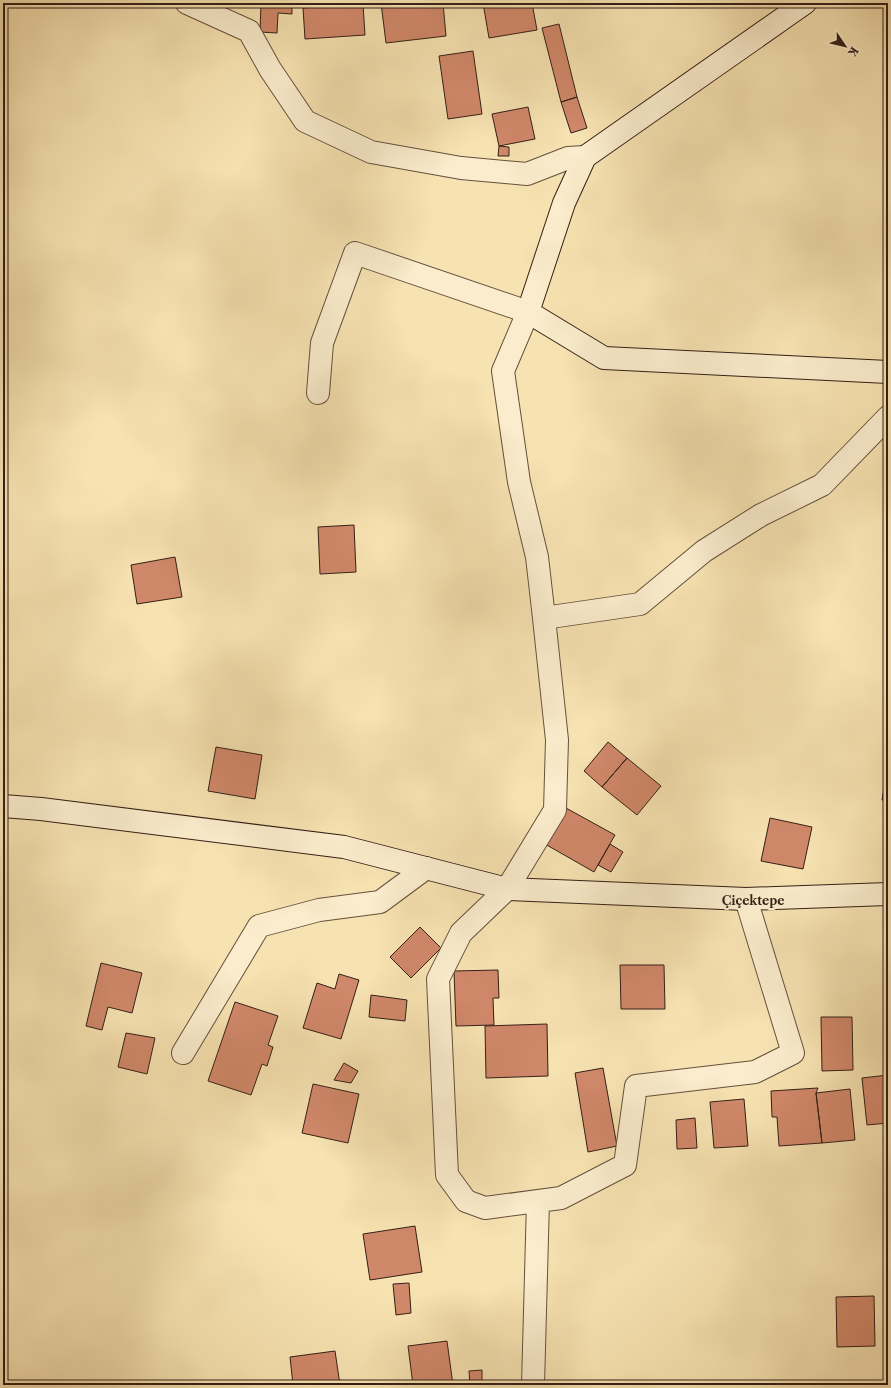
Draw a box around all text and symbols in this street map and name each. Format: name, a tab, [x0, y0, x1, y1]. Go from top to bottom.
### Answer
north arrow	[825, 26, 865, 66]
text: K	[844, 44, 861, 60]
district label: Çiçektepe	[722, 893, 784, 908]

